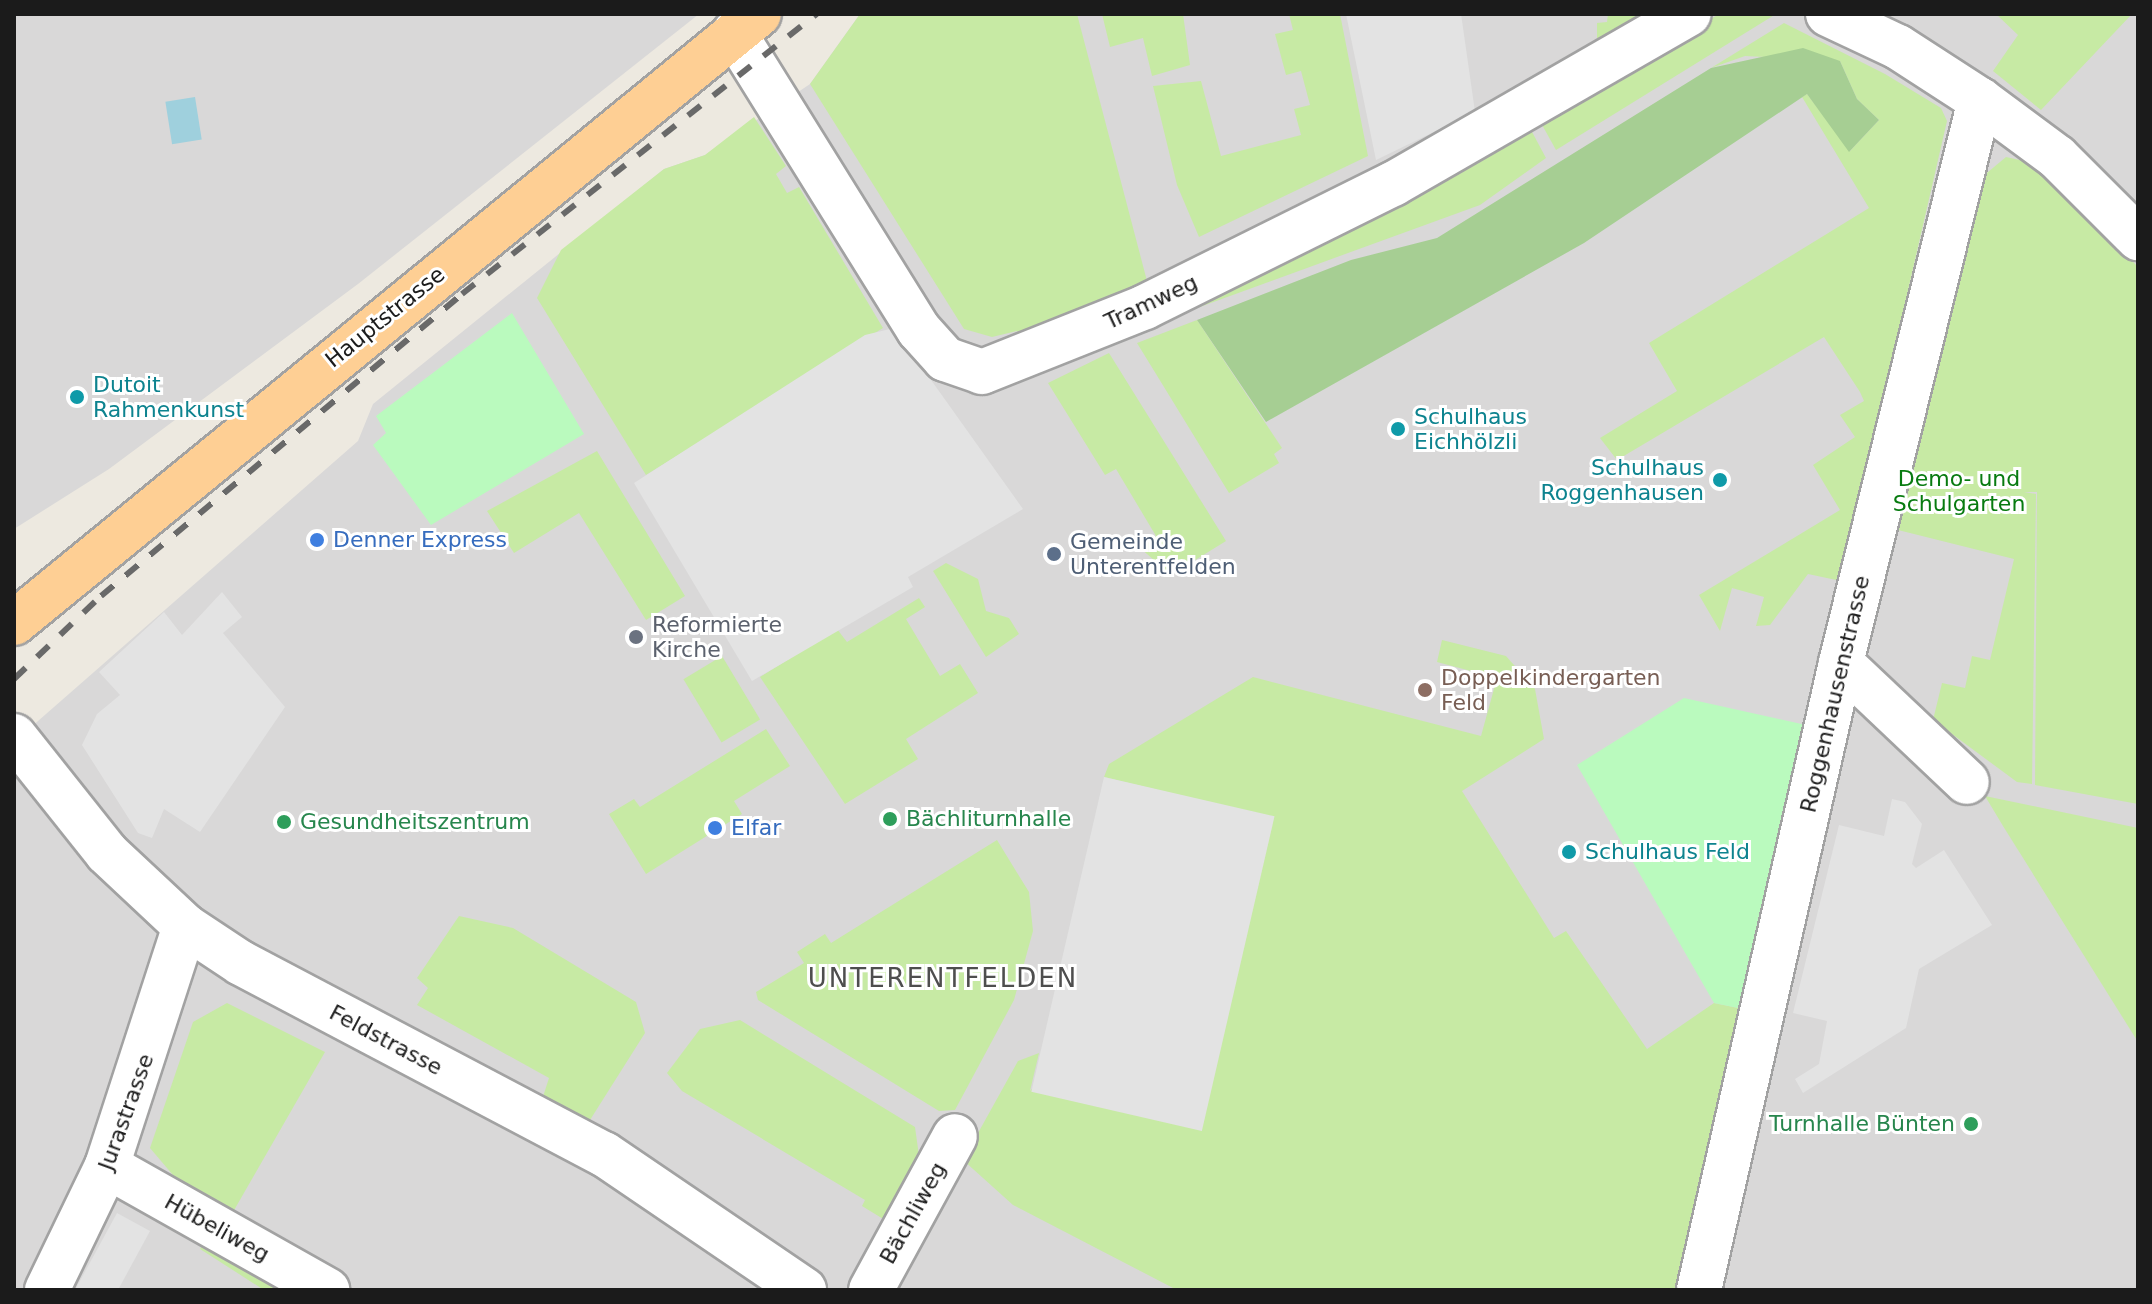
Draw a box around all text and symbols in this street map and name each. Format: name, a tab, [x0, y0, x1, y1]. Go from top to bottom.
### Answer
street label: Hauptstrasse	[320, 261, 450, 373]
street label: Tramweg	[1100, 269, 1202, 335]
place label: Dutoit Rahmenkunst	[93, 371, 244, 422]
marker: Dutoit Rahmenkunst	[68, 388, 86, 406]
place label: Schulhaus Eichhölzli	[1414, 403, 1527, 454]
marker: Schulhaus Eichhölzli	[1389, 420, 1407, 438]
place label: Schulhaus Roggenhausen	[1541, 454, 1704, 506]
park label: Demo- und Schulgarten	[1893, 465, 2025, 516]
marker: Schulhaus Roggenhausen	[1711, 471, 1729, 489]
place label: Denner Express	[333, 527, 507, 553]
place label: Gemeinde Unterentfelden	[1070, 528, 1236, 580]
marker: Denner Express	[308, 531, 326, 549]
marker: Gemeinde Unterentfelden	[1045, 545, 1063, 563]
street label: Roggenhausenstrasse	[1795, 573, 1875, 815]
place label: Reformierte Kirche	[652, 611, 782, 662]
marker: Reformierte Kirche	[627, 628, 645, 646]
place label: Doppelkindergarten Feld	[1441, 664, 1661, 716]
marker: Doppelkindergarten Feld	[1416, 681, 1434, 699]
place label: Bächliturnhalle	[906, 806, 1071, 832]
place label: Gesundheitszentrum	[300, 809, 530, 835]
marker: Bächliturnhalle	[881, 810, 899, 828]
marker: Gesundheitszentrum	[275, 813, 293, 831]
place label: Elfar	[731, 815, 781, 841]
marker: Elfar	[706, 819, 724, 837]
place label: Schulhaus Feld	[1585, 839, 1750, 865]
marker: Schulhaus Feld	[1560, 843, 1578, 861]
district label: UNTERENTFELDEN	[808, 963, 1078, 995]
street label: Feldstrasse	[325, 999, 447, 1081]
street label: Jurastrasse	[93, 1050, 159, 1174]
place label: Turnhalle Bünten	[1769, 1111, 1955, 1137]
marker: Turnhalle Bünten	[1962, 1115, 1980, 1133]
street label: Bächliweg	[874, 1157, 952, 1269]
street label: Hübeliweg	[160, 1188, 274, 1268]

